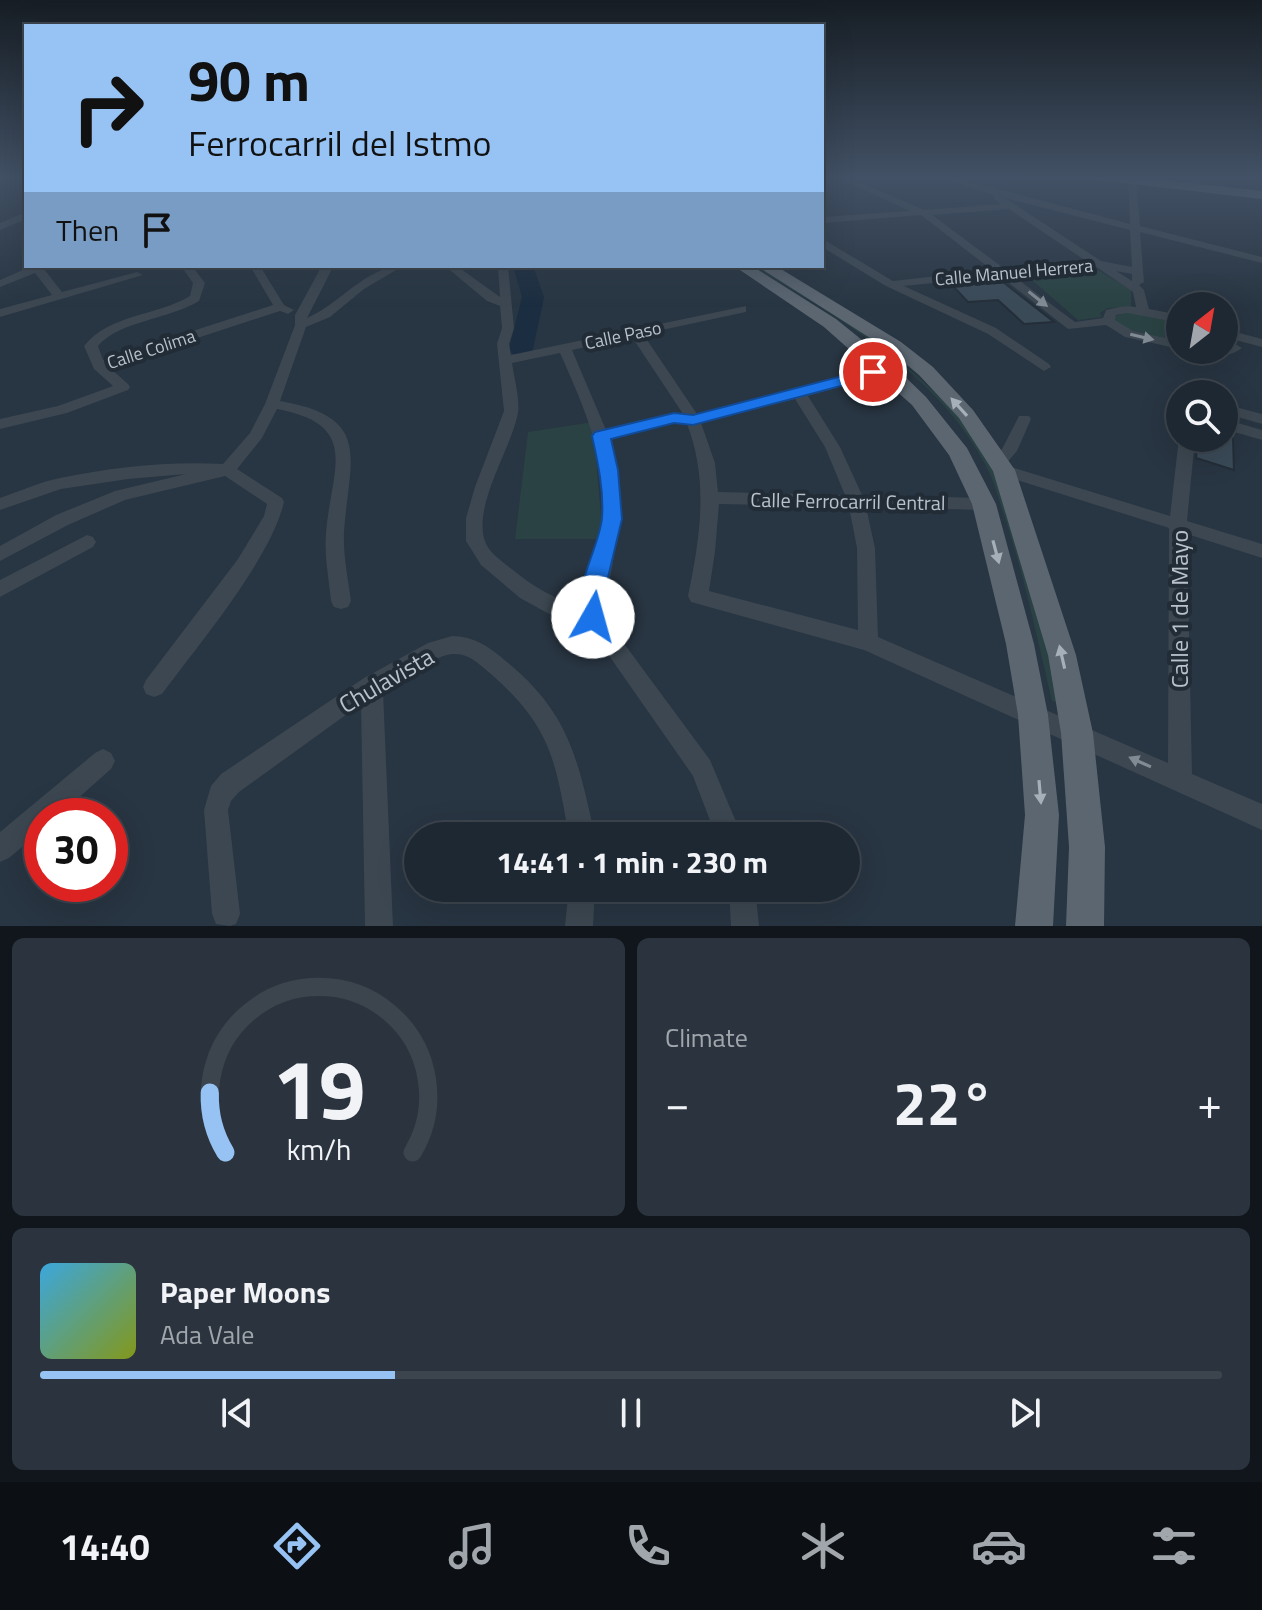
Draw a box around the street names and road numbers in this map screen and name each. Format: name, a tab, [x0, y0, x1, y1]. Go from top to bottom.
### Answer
street label: Calle Manuel Herrera	[934, 252, 1094, 292]
street label: Calle Paso	[582, 314, 664, 356]
street label: Calle Colima	[103, 322, 199, 376]
street label: Calle Ferrocarril Central	[750, 484, 946, 518]
street label: Calle 1 de Mayo	[1161, 530, 1197, 688]
street label: Chulavista	[332, 638, 440, 722]

